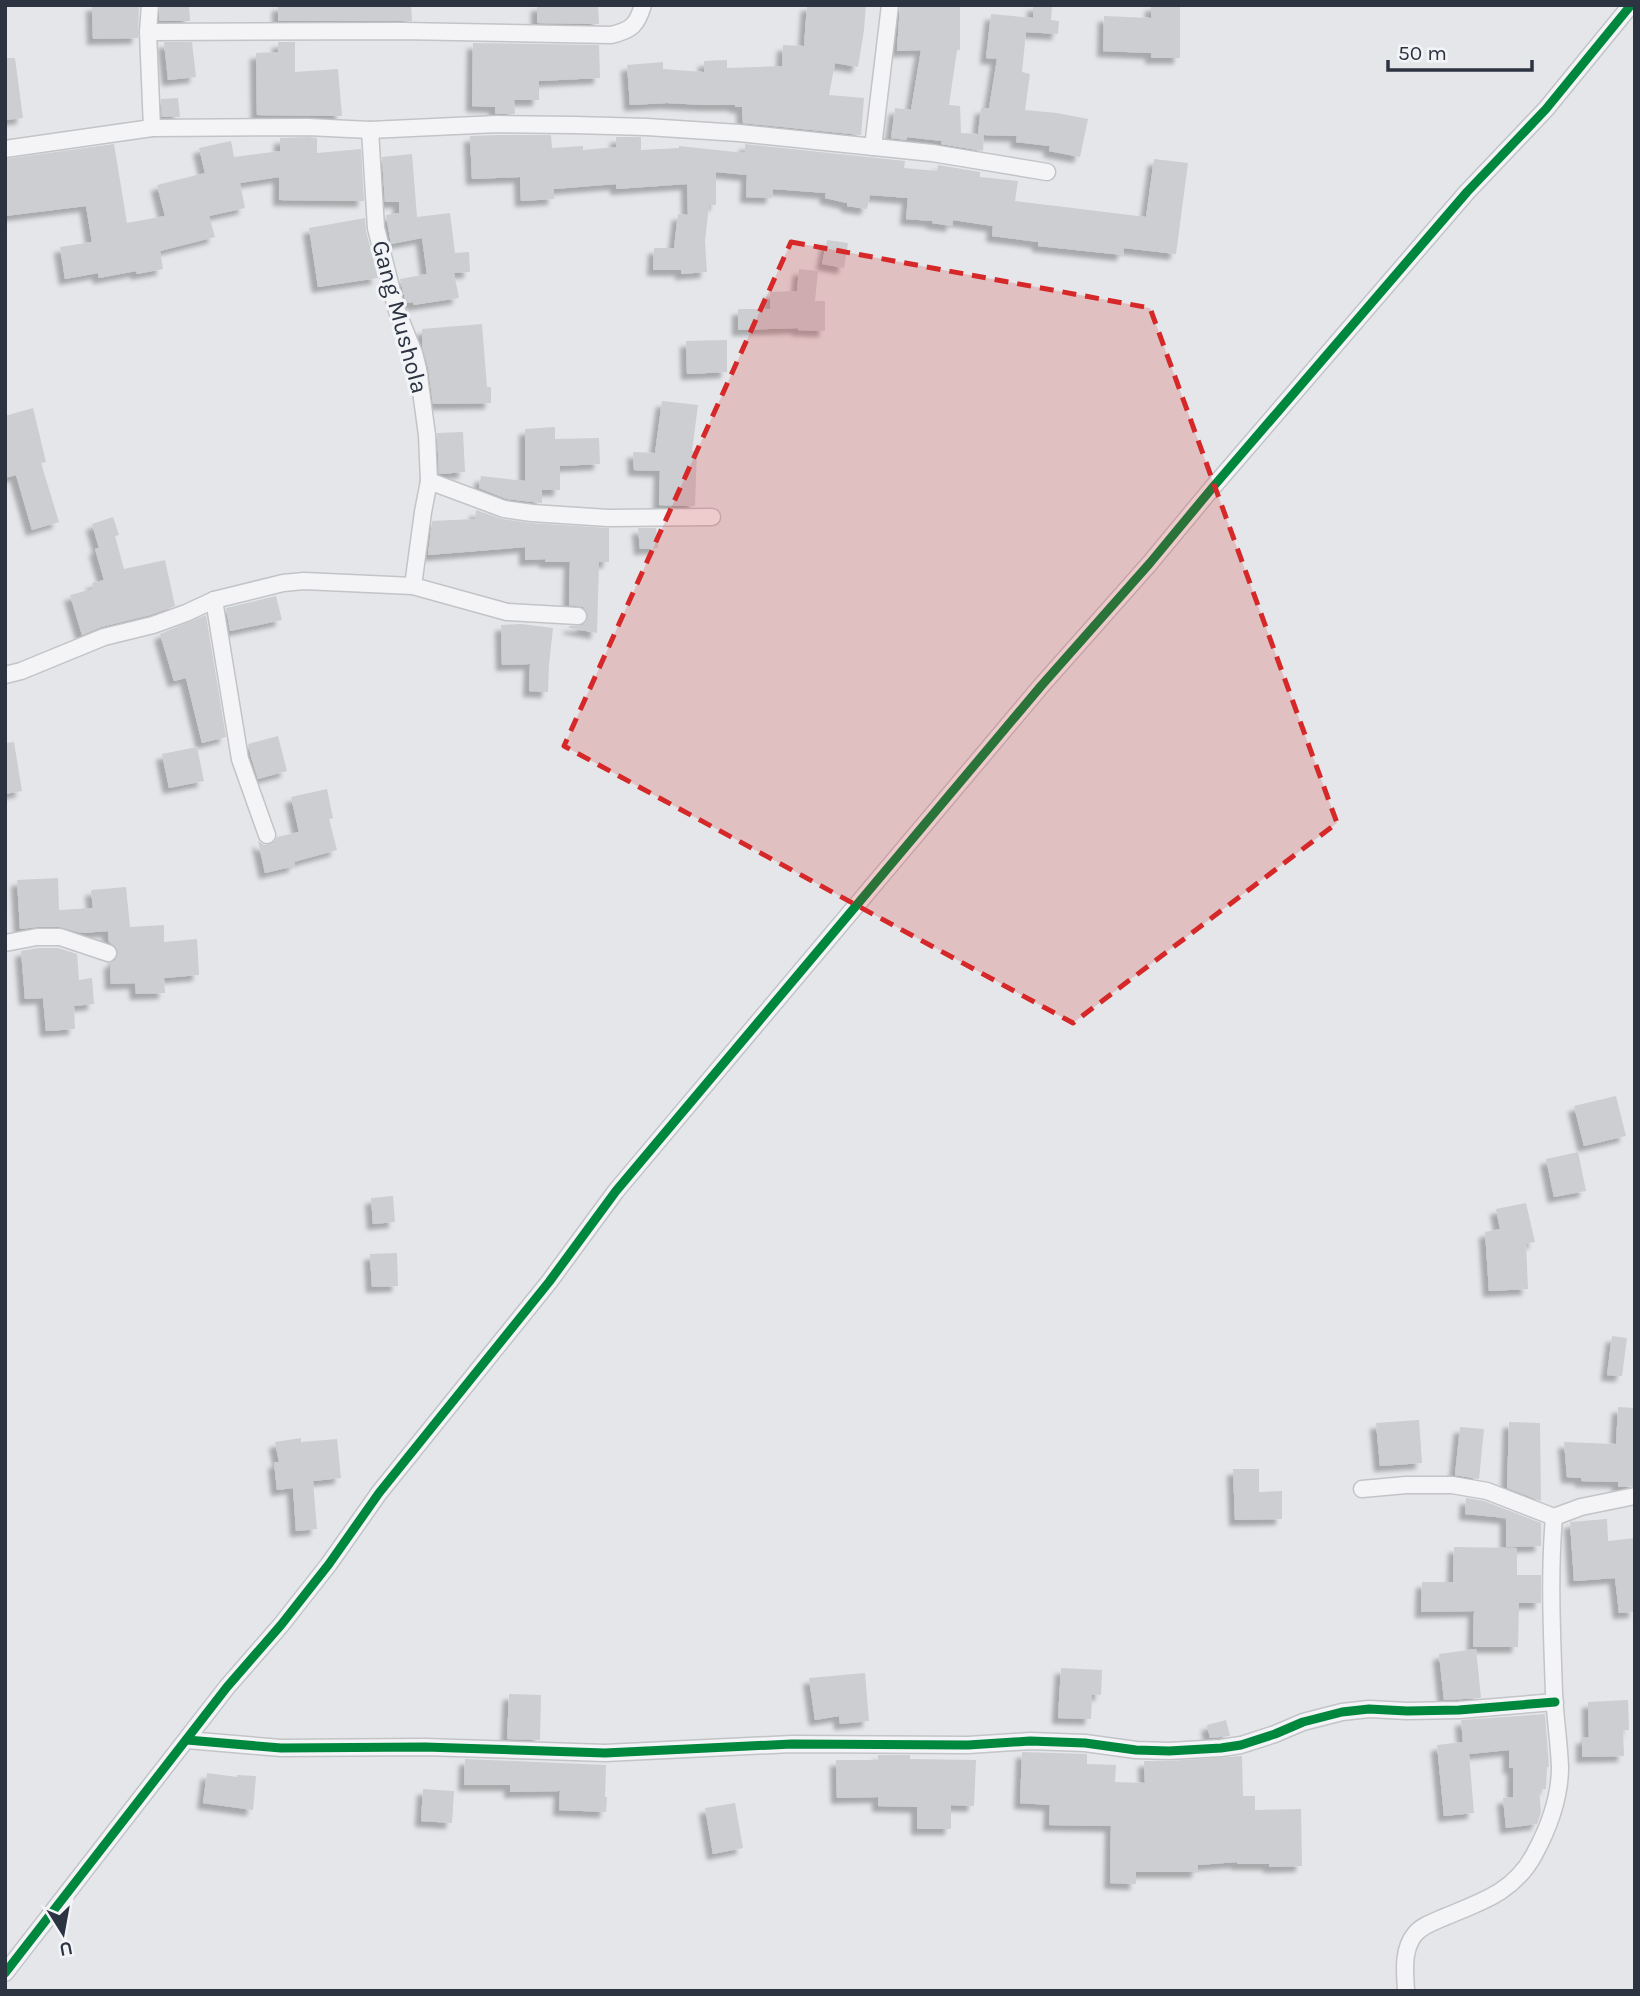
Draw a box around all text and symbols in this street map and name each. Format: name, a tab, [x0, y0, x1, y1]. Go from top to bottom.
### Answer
scale bar	[1388, 28, 1532, 72]
text: 50 m	[1398, 41, 1447, 65]
street label: Gang Mushola	[366, 237, 434, 397]
north arrow	[28, 1898, 98, 1968]
text: U	[58, 1937, 75, 1961]

